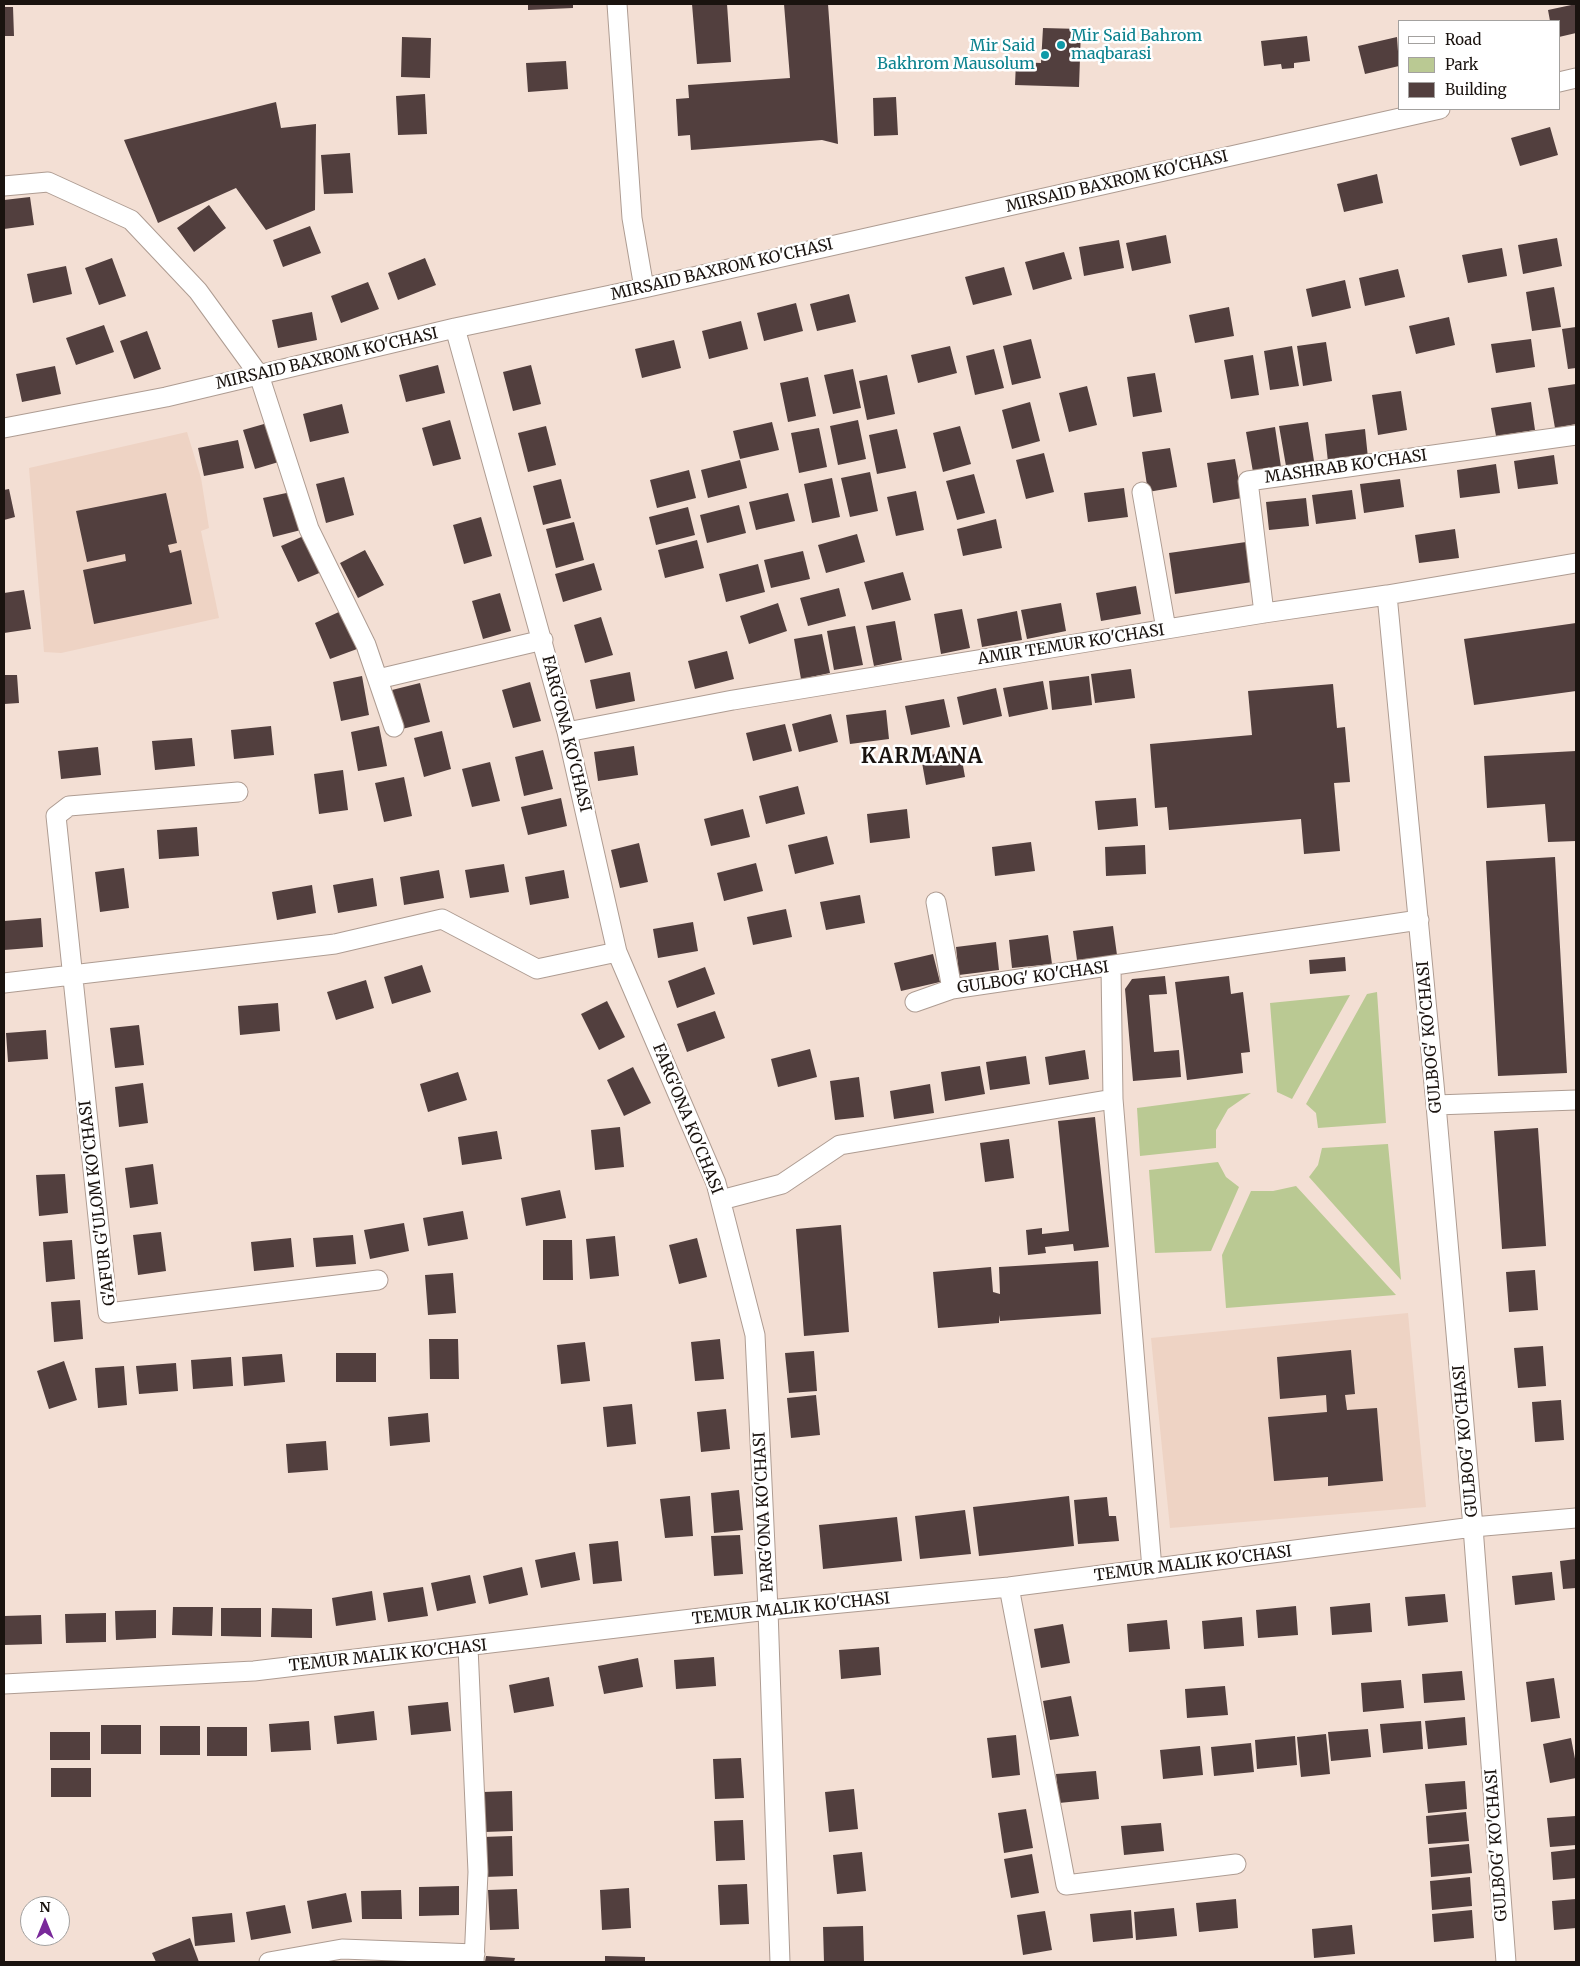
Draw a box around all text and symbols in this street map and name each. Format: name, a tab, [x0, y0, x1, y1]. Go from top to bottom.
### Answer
legend	[1398, 20, 1560, 110]
place label: Mir Said Bahrom maqbarasi	[1071, 26, 1202, 64]
text: Road	[1445, 30, 1481, 49]
place label: Mir Said Bakhrom Mausolum	[877, 36, 1035, 74]
marker: Mir Said Bahrom maqbarasi	[1055, 39, 1067, 51]
marker: Mir Said Bakhrom Mausolum	[1039, 49, 1051, 61]
text: Park	[1445, 55, 1478, 74]
text: Building	[1445, 80, 1507, 99]
street label: MIRSAID BAXROM KO'CHASI	[1004, 147, 1230, 217]
street label: MIRSAID BAXROM KO'CHASI	[609, 235, 835, 305]
street label: MIRSAID BAXROM KO'CHASI	[214, 324, 440, 394]
street label: MASHRAB KO'CHASI	[1264, 446, 1428, 488]
street label: AMIR TEMUR KO'CHASI	[976, 621, 1166, 669]
street label: FARG'ONA KO'CHASI	[537, 654, 595, 814]
district label: KARMANA	[860, 744, 984, 770]
street label: GULBOG' KO'CHASI	[956, 958, 1110, 998]
street label: GULBOG' KO'CHASI	[1414, 960, 1446, 1114]
street label: FARG'ONA KO'CHASI	[648, 1041, 726, 1197]
street label: G'AFUR G'ULOM KO'CHASI	[76, 1099, 120, 1307]
street label: GULBOG' KO'CHASI	[1450, 1364, 1482, 1518]
street label: FARG'ONA KO'CHASI	[750, 1431, 778, 1593]
street label: TEMUR MALIK KO'CHASI	[1093, 1542, 1293, 1586]
street label: TEMUR MALIK KO'CHASI	[691, 1589, 891, 1629]
street label: TEMUR MALIK KO'CHASI	[288, 1636, 488, 1676]
street label: GULBOG' KO'CHASI	[1482, 1768, 1512, 1922]
north arrow	[20, 1896, 70, 1946]
text: N	[39, 1898, 51, 1916]

